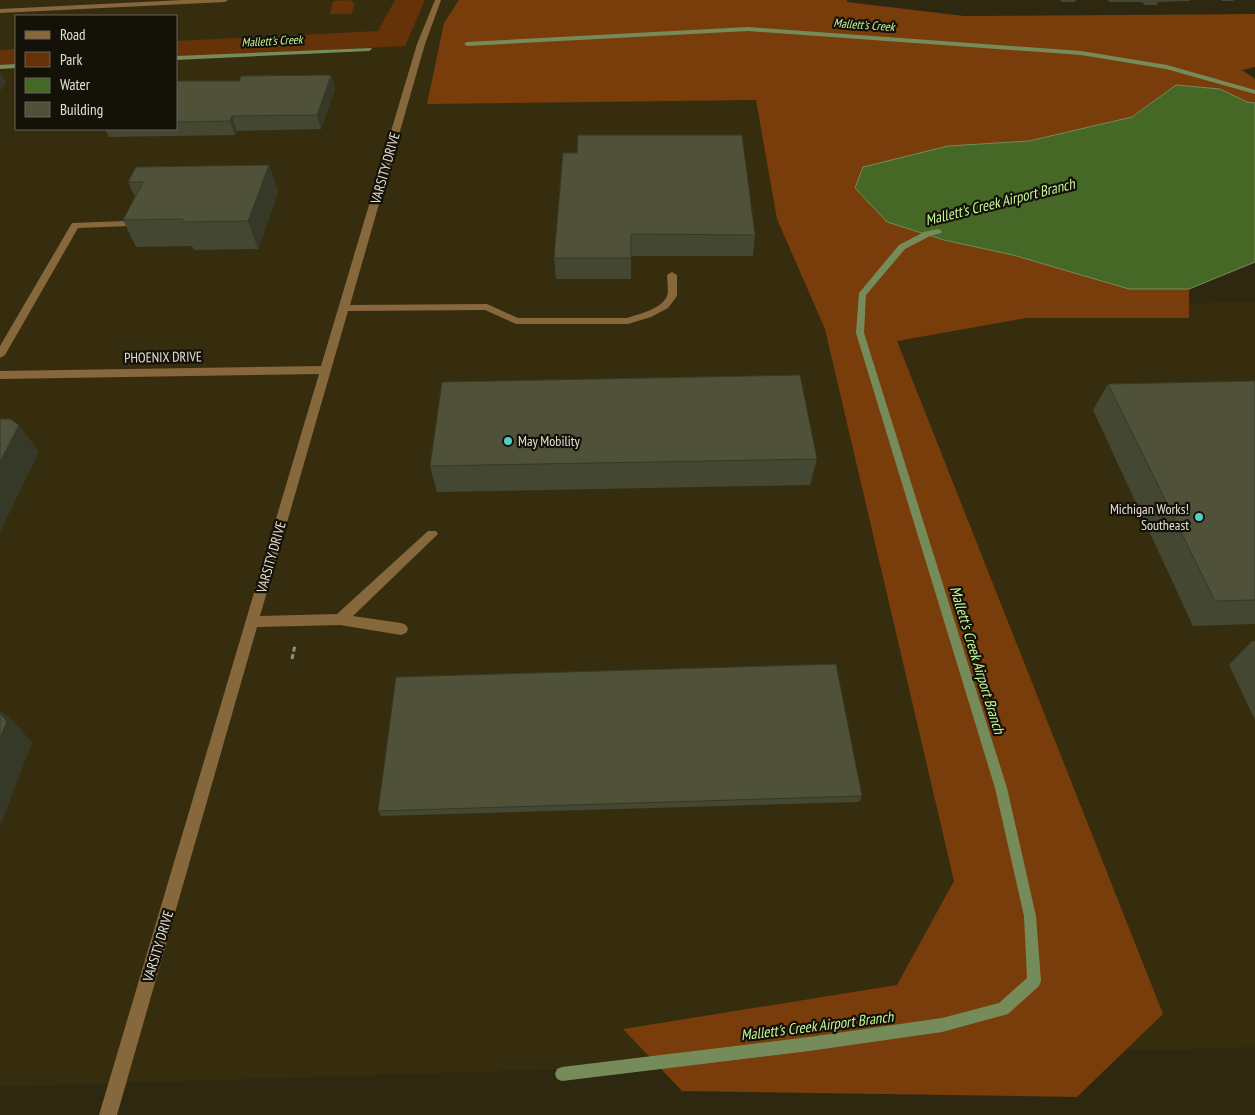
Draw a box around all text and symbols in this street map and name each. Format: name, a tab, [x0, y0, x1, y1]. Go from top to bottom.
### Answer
legend	[15, 15, 178, 130]
water label: Mallett's Creek	[833, 15, 896, 34]
text: Road	[60, 25, 86, 44]
water label: Mallett's Creek	[241, 31, 304, 50]
text: Park	[60, 50, 82, 69]
text: Water	[60, 75, 91, 94]
text: Building	[60, 100, 103, 119]
street label: VARSITY DRIVE	[366, 130, 404, 207]
water label: Mallett's Creek Airport Branch	[923, 173, 1078, 229]
street label: PHOENIX DRIVE	[124, 347, 202, 367]
place label: May Mobility	[518, 432, 580, 450]
marker: May Mobility	[502, 435, 514, 447]
place label: Michigan Works! Southeast	[1110, 500, 1189, 534]
marker: Michigan Works! Southeast	[1193, 511, 1205, 523]
street label: VARSITY DRIVE	[252, 519, 290, 596]
water label: Mallett's Creek Airport Branch	[946, 584, 1009, 737]
street label: VARSITY DRIVE	[138, 908, 177, 985]
water label: Mallett's Creek Airport Branch	[740, 1007, 896, 1044]

